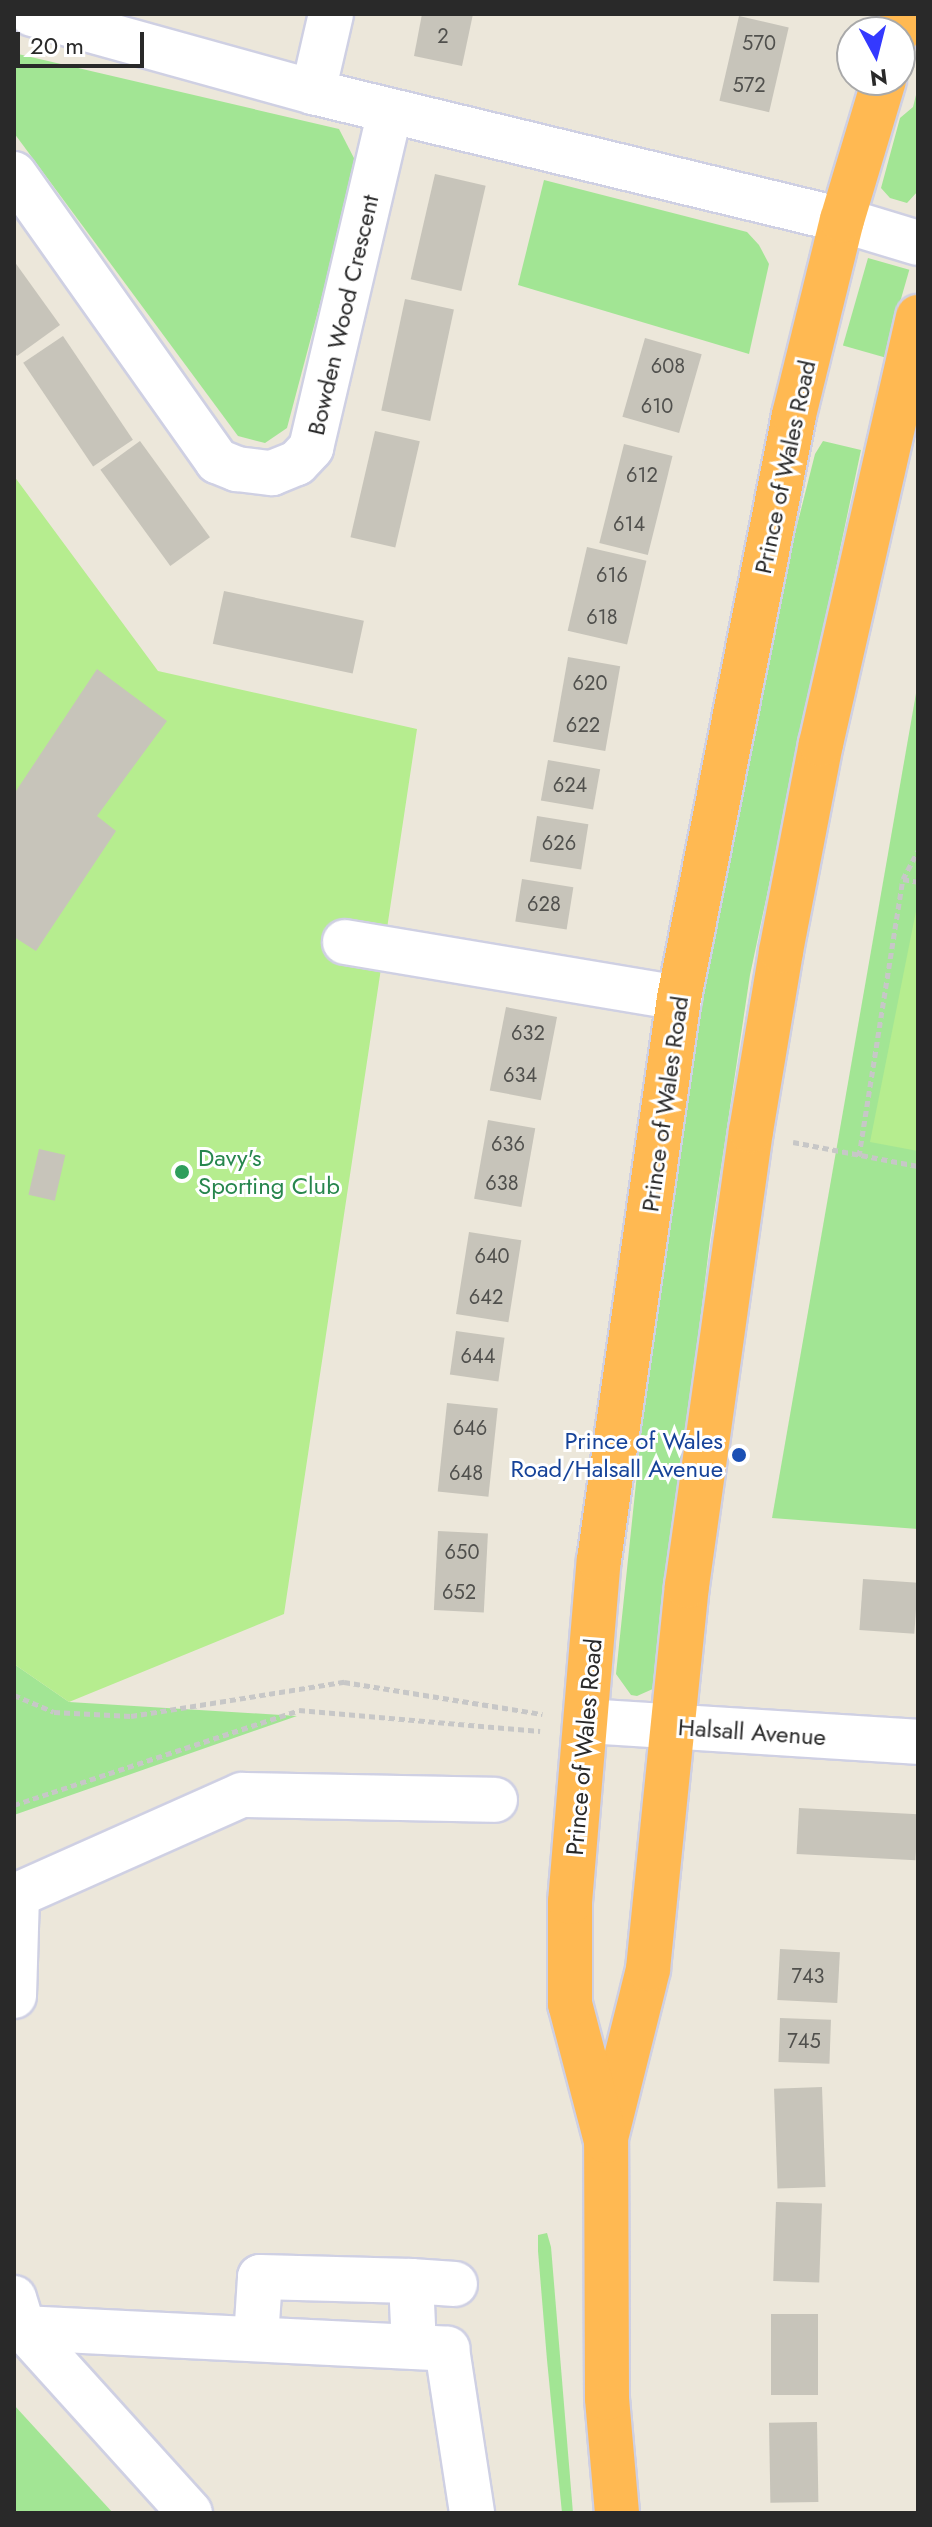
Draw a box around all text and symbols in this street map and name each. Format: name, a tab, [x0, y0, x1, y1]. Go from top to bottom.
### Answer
scale bar	[20, 16, 148, 66]
north arrow	[836, 16, 916, 96]
house number: 2	[437, 24, 449, 48]
text: 20 m	[30, 28, 84, 63]
house number: 570	[742, 31, 776, 55]
text: N	[868, 61, 889, 95]
house number: 572	[732, 73, 766, 97]
street label: Bowden Wood Crescent	[301, 192, 385, 438]
house number: 608	[651, 354, 685, 378]
street label: Prince of Wales Road	[748, 358, 822, 576]
house number: 610	[641, 394, 673, 418]
house number: 612	[626, 463, 658, 487]
house number: 614	[613, 512, 645, 536]
house number: 616	[596, 563, 628, 587]
house number: 618	[586, 605, 618, 629]
house number: 620	[573, 671, 607, 695]
house number: 622	[566, 713, 600, 737]
house number: 624	[553, 773, 587, 797]
house number: 626	[542, 831, 576, 855]
house number: 628	[527, 892, 561, 916]
street label: Prince of Wales Road	[636, 994, 694, 1214]
house number: 632	[511, 1021, 545, 1045]
house number: 634	[503, 1063, 537, 1087]
house number: 636	[491, 1132, 525, 1156]
place label: Davy's Sporting Club	[198, 1144, 340, 1200]
marker: Davy's Sporting Club	[173, 1163, 191, 1181]
house number: 638	[485, 1171, 519, 1195]
house number: 640	[474, 1244, 510, 1268]
house number: 642	[469, 1285, 503, 1309]
house number: 644	[461, 1344, 495, 1368]
house number: 646	[453, 1416, 487, 1440]
place label: Prince of Wales Road/Halsall Avenue	[510, 1427, 723, 1483]
marker: Prince of Wales Road/Halsall Avenue	[730, 1446, 748, 1464]
house number: 648	[449, 1461, 483, 1485]
house number: 650	[445, 1540, 479, 1564]
house number: 652	[442, 1580, 476, 1604]
street label: Prince of Wales Road	[560, 1637, 608, 1857]
street label: Halsall Avenue	[677, 1712, 827, 1752]
house number: 743	[791, 1964, 825, 1988]
house number: 745	[787, 2029, 821, 2053]

